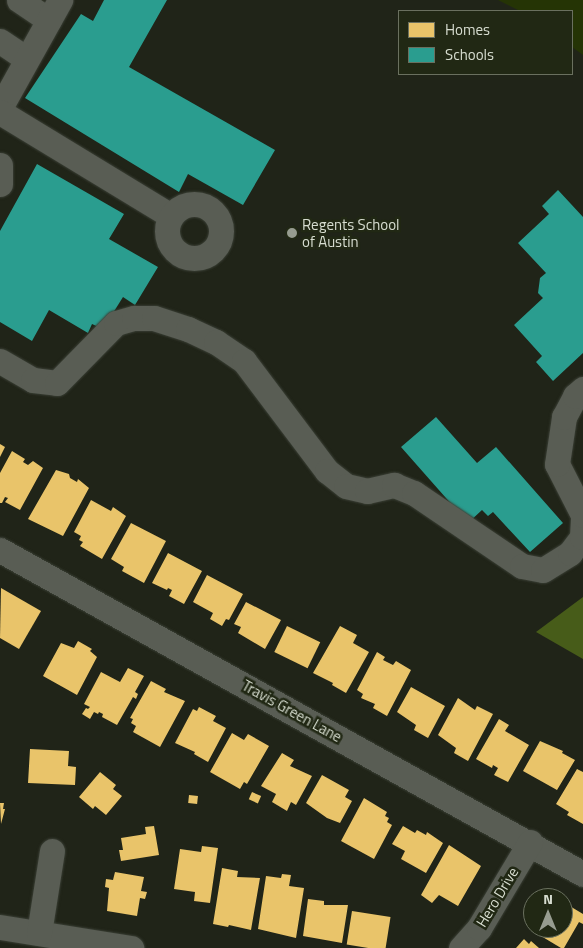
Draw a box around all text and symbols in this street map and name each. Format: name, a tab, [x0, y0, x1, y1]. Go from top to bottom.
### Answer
legend	[398, 10, 573, 75]
text: Homes	[445, 18, 490, 41]
text: Schools	[445, 43, 494, 66]
place label: Regents School of Austin	[302, 215, 400, 250]
marker: Regents School of Austin	[286, 227, 298, 239]
street label: Travis Green Lane	[239, 676, 345, 746]
street label: Hero Drive	[472, 864, 522, 930]
north arrow	[523, 888, 573, 938]
text: N	[543, 888, 553, 909]

